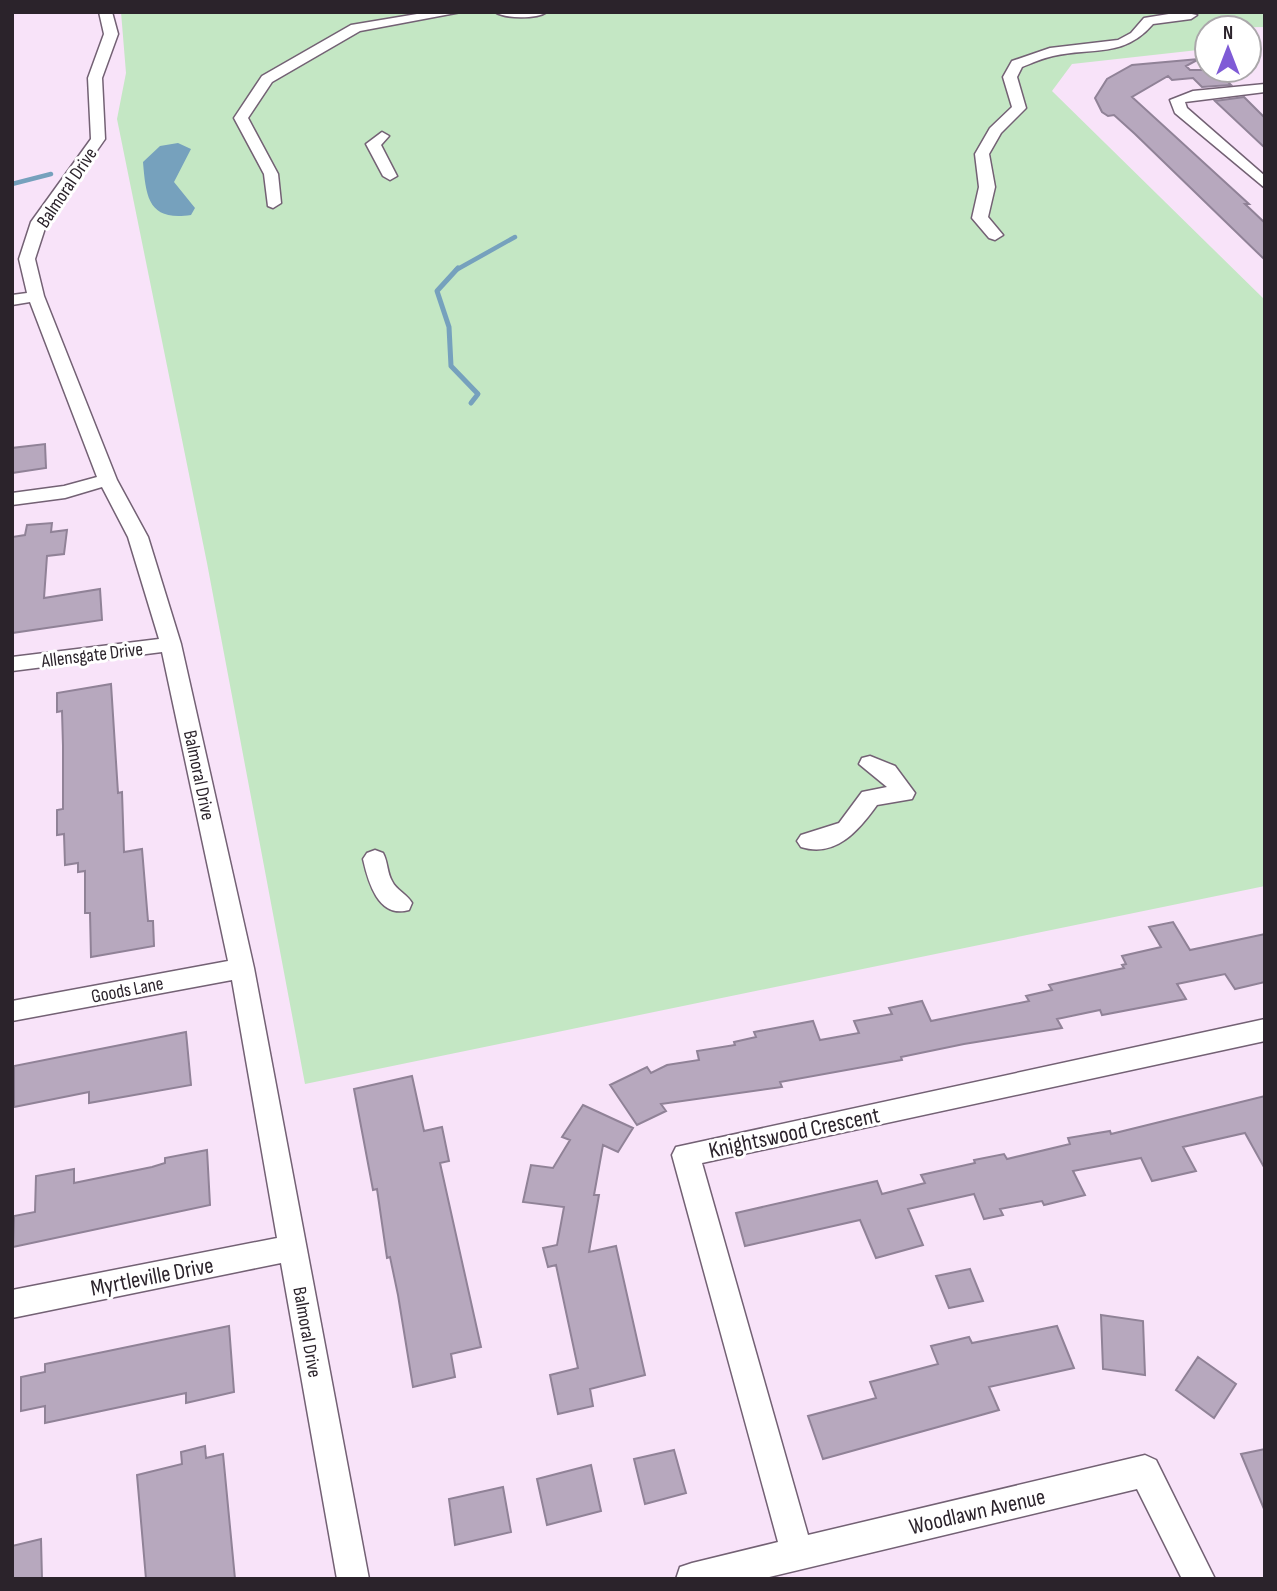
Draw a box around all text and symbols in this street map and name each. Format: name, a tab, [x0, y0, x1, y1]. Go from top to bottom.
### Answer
north arrow	[1193, 14, 1263, 84]
text: N	[1223, 22, 1233, 45]
street label: Balmoral Drive	[32, 143, 102, 232]
street label: Allensgate Drive	[39, 638, 144, 673]
street label: Balmoral Drive	[178, 728, 219, 823]
street label: Goods Lane	[89, 972, 165, 1009]
street label: Knightswood Crescent	[706, 1101, 882, 1165]
street label: Myrtleville Drive	[88, 1251, 216, 1303]
street label: Balmoral Drive	[287, 1285, 326, 1379]
street label: Woodlawn Avenue	[906, 1483, 1048, 1541]

